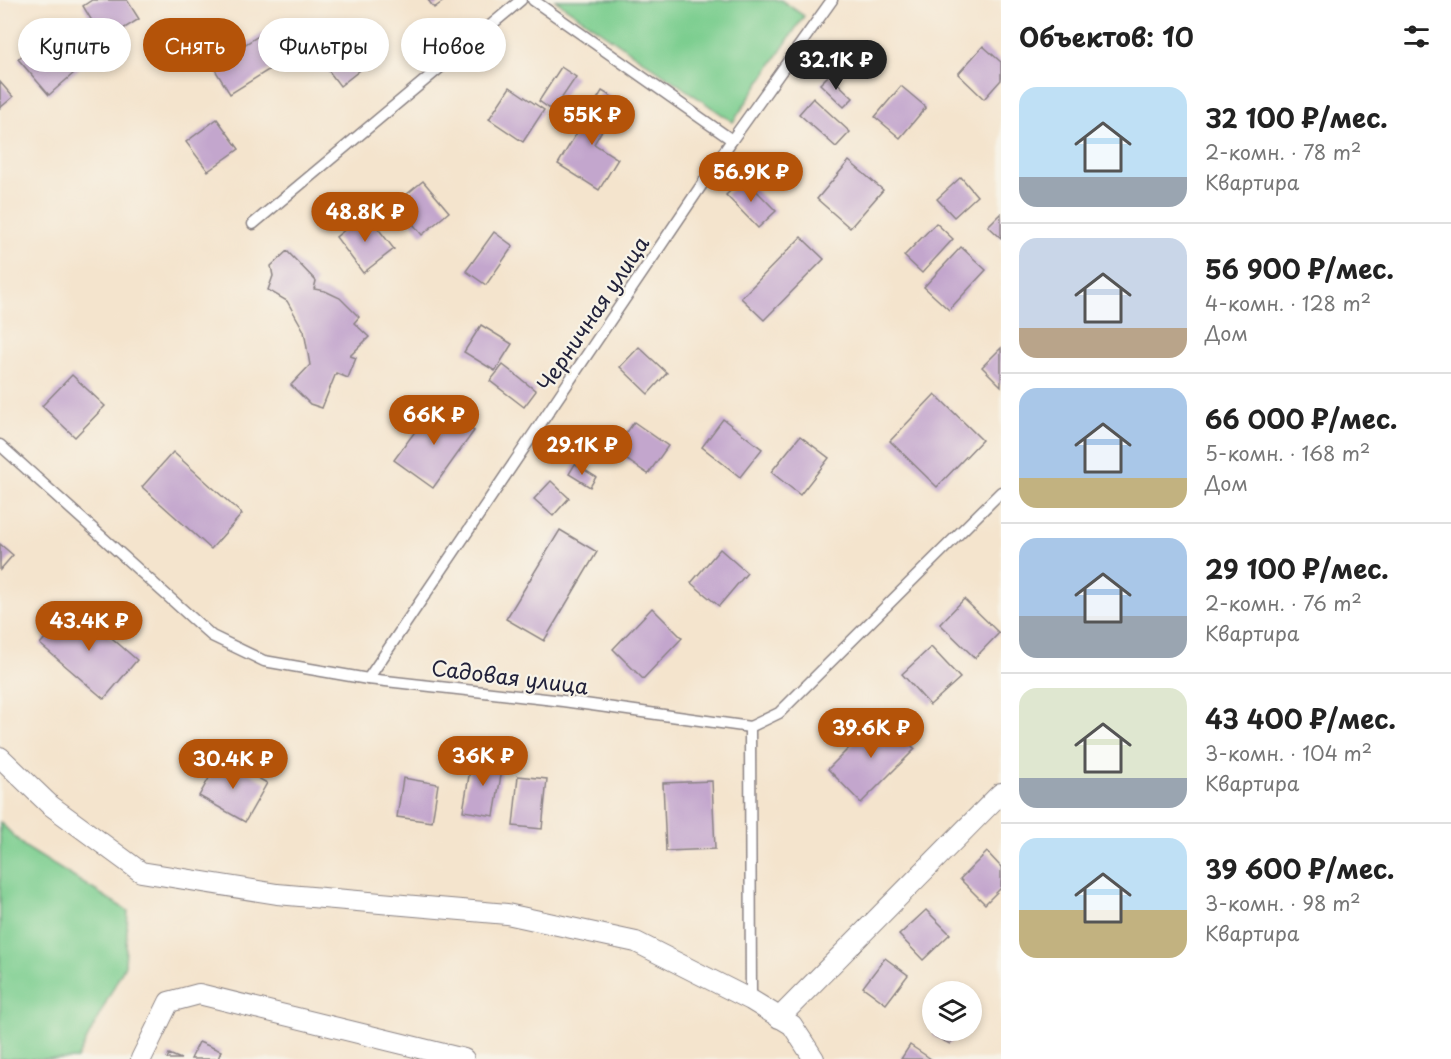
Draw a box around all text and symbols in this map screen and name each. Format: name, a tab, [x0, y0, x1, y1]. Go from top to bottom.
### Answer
text: Объектов: 10	[1019, 17, 1194, 56]
chip: Купить	[18, 18, 131, 72]
chip: Снять	[143, 18, 246, 72]
chip: Фильтры	[258, 18, 389, 72]
chip: Новое	[401, 18, 506, 72]
icon: filters	[1400, 20, 1433, 53]
pin: 32.1K ₽	[781, 40, 891, 91]
text: 32.1K ₽	[799, 44, 873, 74]
pin: 55K ₽	[550, 95, 634, 146]
text: 32 100 ₽/мес.	[1205, 98, 1388, 137]
text: 55K ₽	[563, 99, 621, 129]
icon: home	[1067, 111, 1139, 183]
text: 2-комн. · 78 m²	[1205, 137, 1361, 167]
pin: 56.9K ₽	[696, 152, 806, 203]
text: 56.9K ₽	[713, 156, 789, 186]
text: Квартира	[1205, 167, 1299, 197]
pin: 48.8K ₽	[310, 192, 420, 243]
text: 48.8K ₽	[325, 196, 405, 226]
street label: Черничная улица	[528, 228, 656, 397]
text: 56 900 ₽/мес.	[1205, 249, 1394, 288]
icon: home	[1067, 262, 1139, 334]
text: 4-комн. · 128 m²	[1205, 288, 1371, 318]
text: Дом	[1205, 318, 1248, 348]
pin: 66K ₽	[392, 395, 476, 446]
text: 66K ₽	[403, 399, 465, 429]
text: 66 000 ₽/мес.	[1205, 399, 1397, 438]
icon: home	[1067, 412, 1139, 484]
pin: 29.1K ₽	[527, 425, 637, 476]
text: 29.1K ₽	[546, 429, 618, 459]
text: 5-комн. · 168 m²	[1205, 438, 1370, 468]
text: Дом	[1205, 468, 1248, 498]
text: 29 100 ₽/мес.	[1205, 549, 1389, 588]
icon: home	[1067, 562, 1139, 634]
text: 2-комн. · 76 m²	[1205, 588, 1362, 618]
pin: 43.4K ₽	[34, 601, 144, 652]
text: 43.4K ₽	[49, 605, 129, 635]
text: Квартира	[1205, 618, 1299, 648]
street label: Садовая улица	[430, 650, 591, 702]
text: 43 400 ₽/мес.	[1205, 699, 1396, 738]
pin: 39.6K ₽	[816, 708, 926, 759]
text: 39.6K ₽	[832, 712, 910, 742]
icon: home	[1067, 712, 1139, 784]
pin: 36K ₽	[441, 736, 525, 787]
text: 3-комн. · 104 m²	[1205, 738, 1372, 768]
pin: 30.4K ₽	[178, 739, 288, 790]
text: 36K ₽	[452, 740, 514, 770]
text: 30.4K ₽	[193, 743, 273, 773]
text: Квартира	[1205, 768, 1299, 798]
text: 39 600 ₽/мес.	[1205, 849, 1395, 888]
icon: home	[1067, 862, 1139, 934]
text: 3-комн. · 98 m²	[1205, 888, 1361, 918]
text: Квартира	[1205, 918, 1299, 948]
map controls	[922, 981, 982, 1041]
button: layers	[922, 981, 982, 1041]

